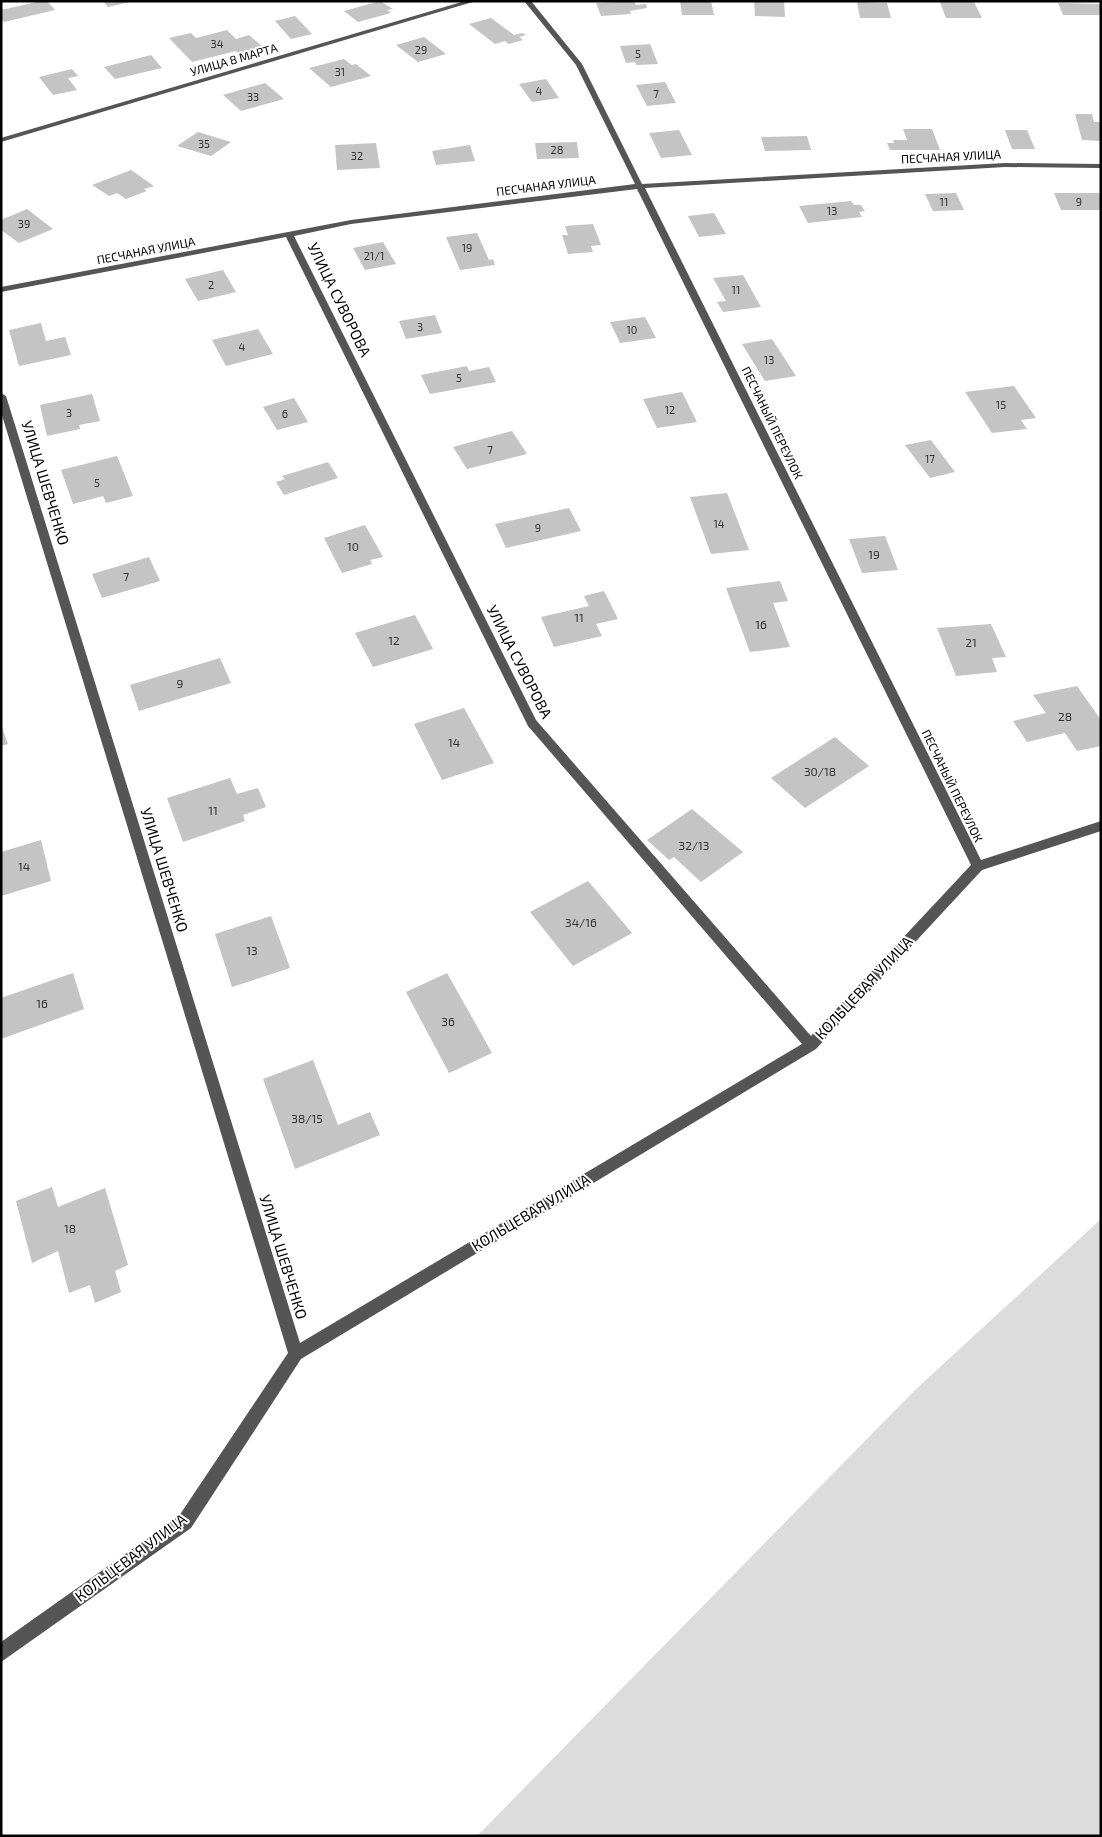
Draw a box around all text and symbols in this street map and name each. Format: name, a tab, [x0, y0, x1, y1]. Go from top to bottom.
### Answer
house number: 34	[211, 37, 224, 50]
street label: УЛИЦА 8 МАРТА	[188, 40, 280, 78]
house number: 29	[415, 43, 427, 56]
house number: 5	[635, 47, 641, 60]
house number: 31	[335, 65, 345, 78]
house number: 4	[536, 84, 543, 97]
house number: 7	[653, 87, 659, 100]
house number: 33	[247, 90, 259, 103]
house number: 35	[198, 137, 210, 150]
house number: 28	[551, 143, 563, 156]
street label: ПЕСЧАНАЯ УЛИЦА	[901, 146, 1002, 166]
house number: 32	[351, 149, 363, 162]
street label: ПЕСЧАНАЯ УЛИЦА	[495, 172, 597, 198]
house number: 11	[940, 195, 948, 208]
house number: 9	[1076, 195, 1082, 208]
house number: 13	[827, 204, 837, 217]
house number: 39	[18, 217, 30, 230]
street label: ПЕСЧАНАЯ УЛИЦА	[95, 233, 197, 266]
street label: УЛИЦА СУВОРОВА	[304, 240, 376, 360]
house number: 19	[462, 241, 472, 254]
house number: 21/1	[364, 249, 384, 262]
house number: 2	[208, 278, 214, 291]
house number: 11	[732, 283, 740, 296]
house number: 3	[417, 320, 423, 333]
house number: 10	[626, 323, 638, 336]
house number: 4	[239, 340, 246, 353]
house number: 13	[764, 353, 774, 366]
street label: ПЕСЧАНЫЙ ПЕРЕУЛОК	[740, 364, 806, 481]
house number: 5	[456, 371, 462, 384]
house number: 15	[996, 398, 1006, 411]
house number: 12	[665, 403, 675, 416]
house number: 3	[66, 406, 72, 419]
house number: 6	[282, 407, 288, 420]
street label: УЛИЦА ШЕВЧЕНКО	[18, 418, 73, 547]
house number: 7	[487, 443, 493, 456]
house number: 17	[925, 452, 935, 465]
house number: 5	[94, 476, 100, 489]
house number: 14	[713, 517, 725, 530]
house number: 9	[535, 521, 541, 534]
house number: 10	[347, 539, 359, 553]
house number: 19	[868, 547, 880, 561]
house number: 7	[123, 569, 129, 583]
street label: УЛИЦА СУВОРОВА	[484, 602, 557, 722]
house number: 11	[574, 610, 584, 624]
house number: 16	[755, 617, 767, 631]
house number: 12	[388, 633, 400, 647]
house number: 21	[965, 635, 977, 649]
house number: 9	[177, 676, 184, 690]
house number: 28	[1058, 709, 1072, 723]
street label: ПЕСЧАНЫЙ ПЕРЕУЛОК	[920, 727, 986, 844]
house number: 14	[448, 735, 460, 749]
house number: 30/18	[804, 764, 836, 778]
house number: 11	[208, 803, 218, 817]
street label: УЛИЦА ШЕВЧЕНКО	[137, 805, 192, 934]
house number: 32/13	[678, 838, 710, 852]
house number: 14	[18, 859, 30, 873]
house number: 34/16	[565, 915, 597, 929]
street label: КОЛЬЦЕВАЯ УЛИЦА	[811, 931, 916, 1043]
house number: 13	[246, 943, 258, 957]
house number: 16	[36, 996, 48, 1010]
house number: 36	[441, 1014, 455, 1028]
house number: 38/15	[291, 1111, 323, 1125]
street label: КОЛЬЦЕВАЯ УЛИЦА	[468, 1169, 594, 1255]
street label: УЛИЦА ШЕВЧЕНКО	[256, 1192, 311, 1321]
house number: 18	[64, 1221, 76, 1235]
street label: КОЛЬЦЕВАЯ УЛИЦА	[71, 1509, 190, 1605]

